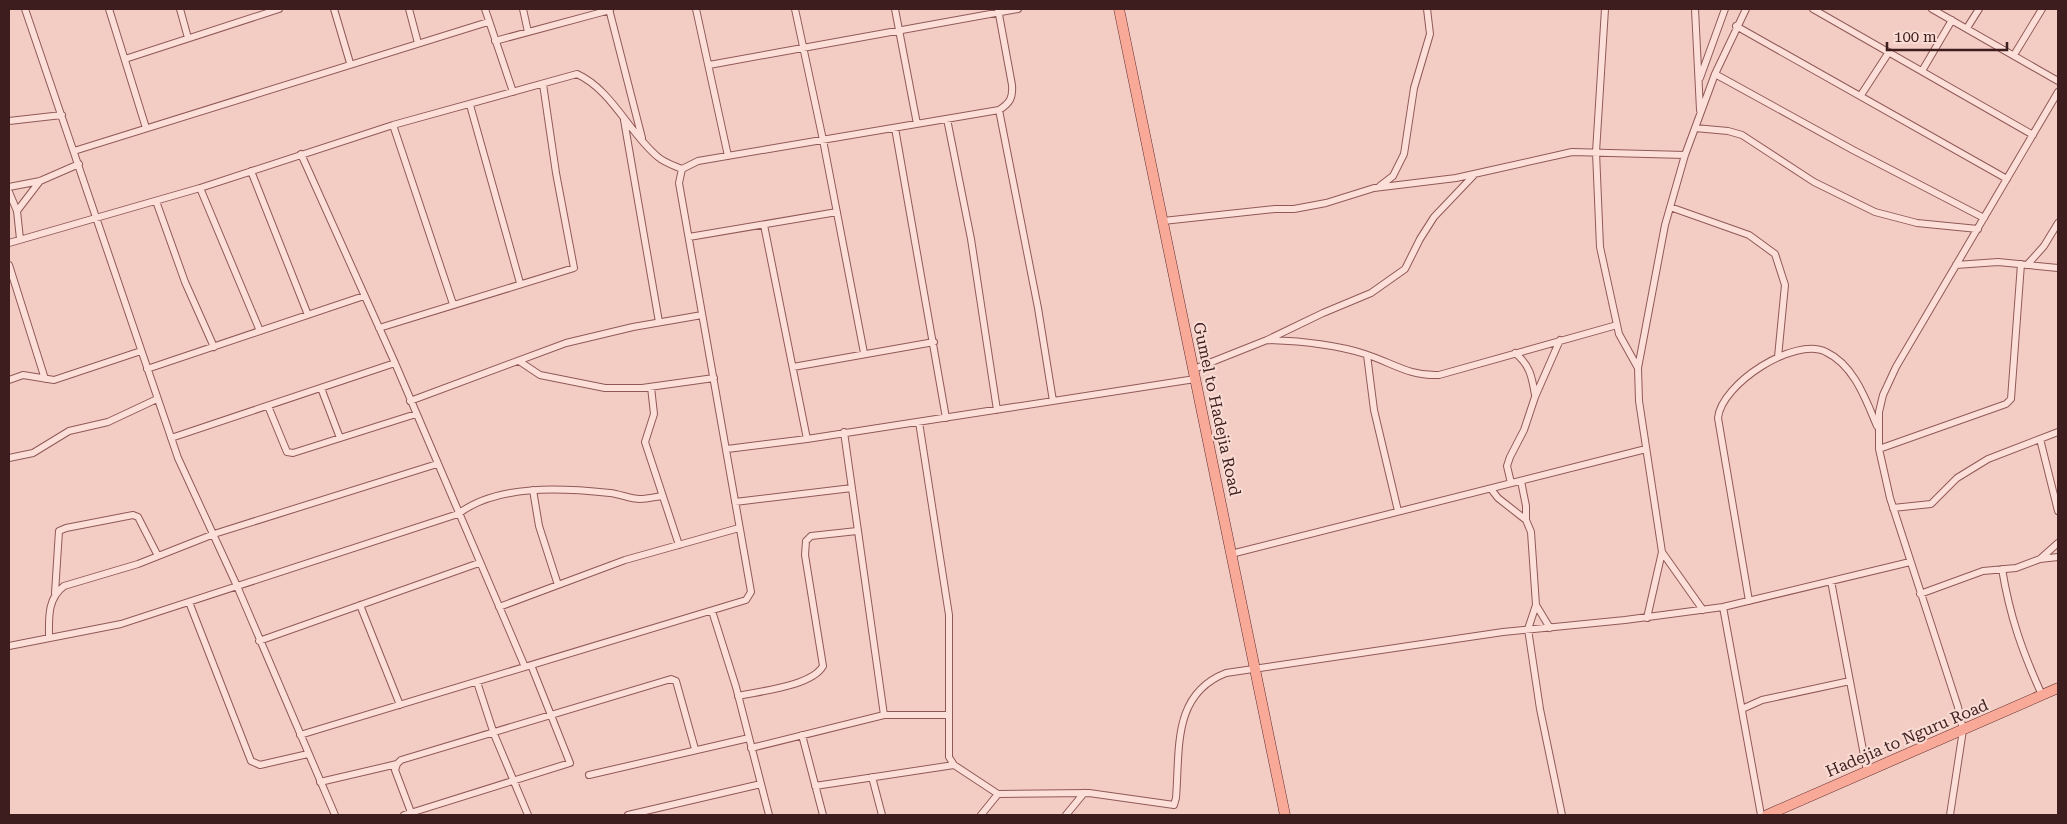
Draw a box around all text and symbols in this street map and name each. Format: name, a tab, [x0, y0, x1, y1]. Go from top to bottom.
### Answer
scale bar	[1887, 20, 2007, 52]
text: 100 m	[1894, 28, 1937, 46]
street label: Gumel to Hadejia Road	[1189, 320, 1245, 498]
street label: Hadejia to Nguru Road	[1823, 695, 1991, 781]

